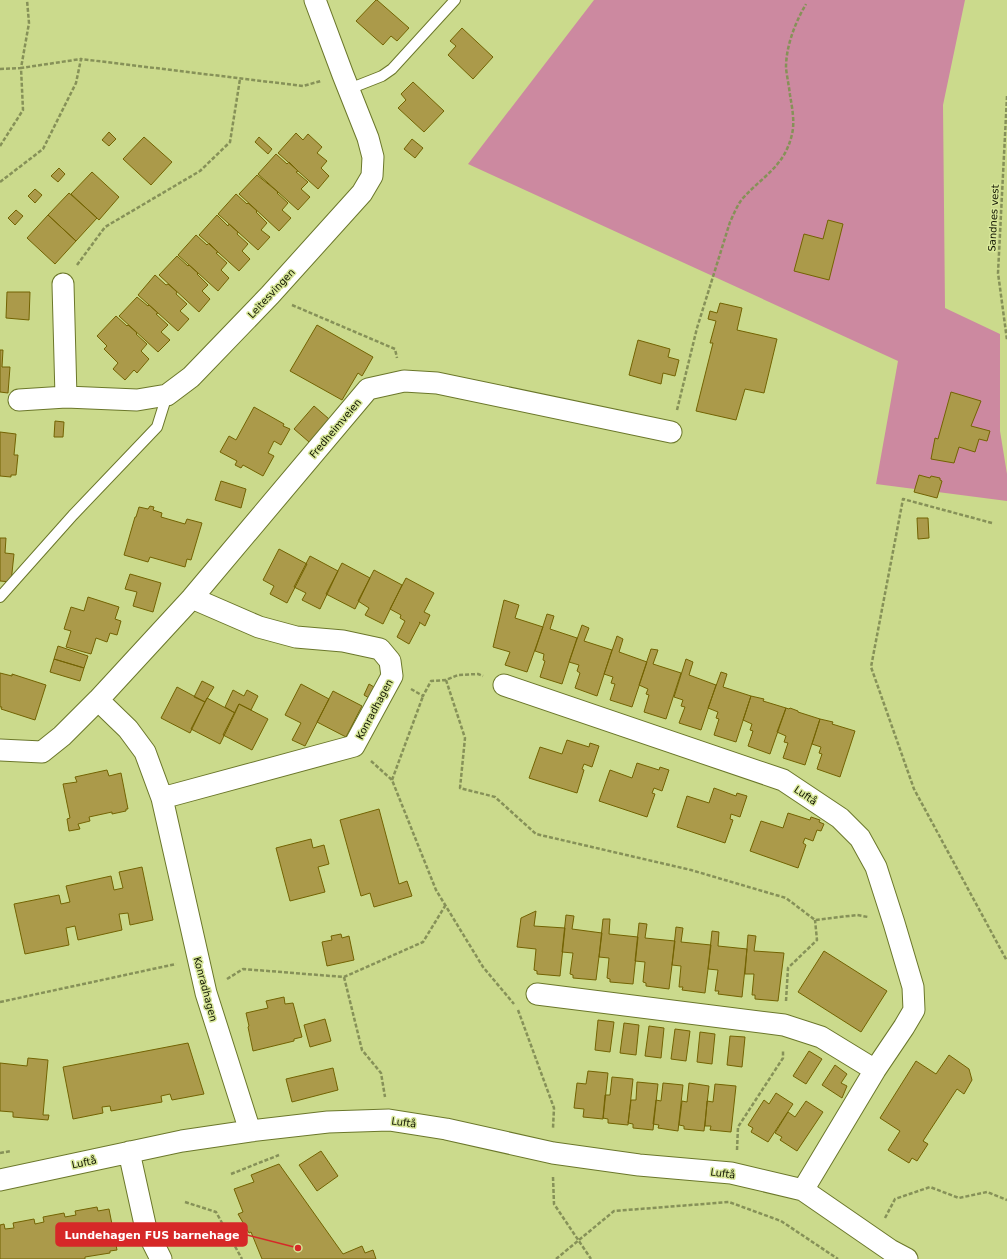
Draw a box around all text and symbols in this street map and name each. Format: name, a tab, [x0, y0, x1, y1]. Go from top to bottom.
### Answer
street label: Sandnes vest	[986, 184, 1001, 252]
street label: Leitesvingen	[246, 266, 297, 320]
street label: Fredheimveien	[307, 397, 363, 460]
street label: Konradhagen	[354, 677, 395, 741]
street label: Luftå	[792, 783, 820, 807]
street label: Konradhagen	[192, 956, 219, 1023]
street label: Luftå	[391, 1114, 417, 1130]
street label: Luftå	[70, 1154, 98, 1170]
street label: Luftå	[710, 1165, 736, 1181]
callout: Lundehagen FUS barnehage	[56, 1223, 247, 1246]
text: Lundehagen FUS barnehage	[64, 1229, 240, 1242]

